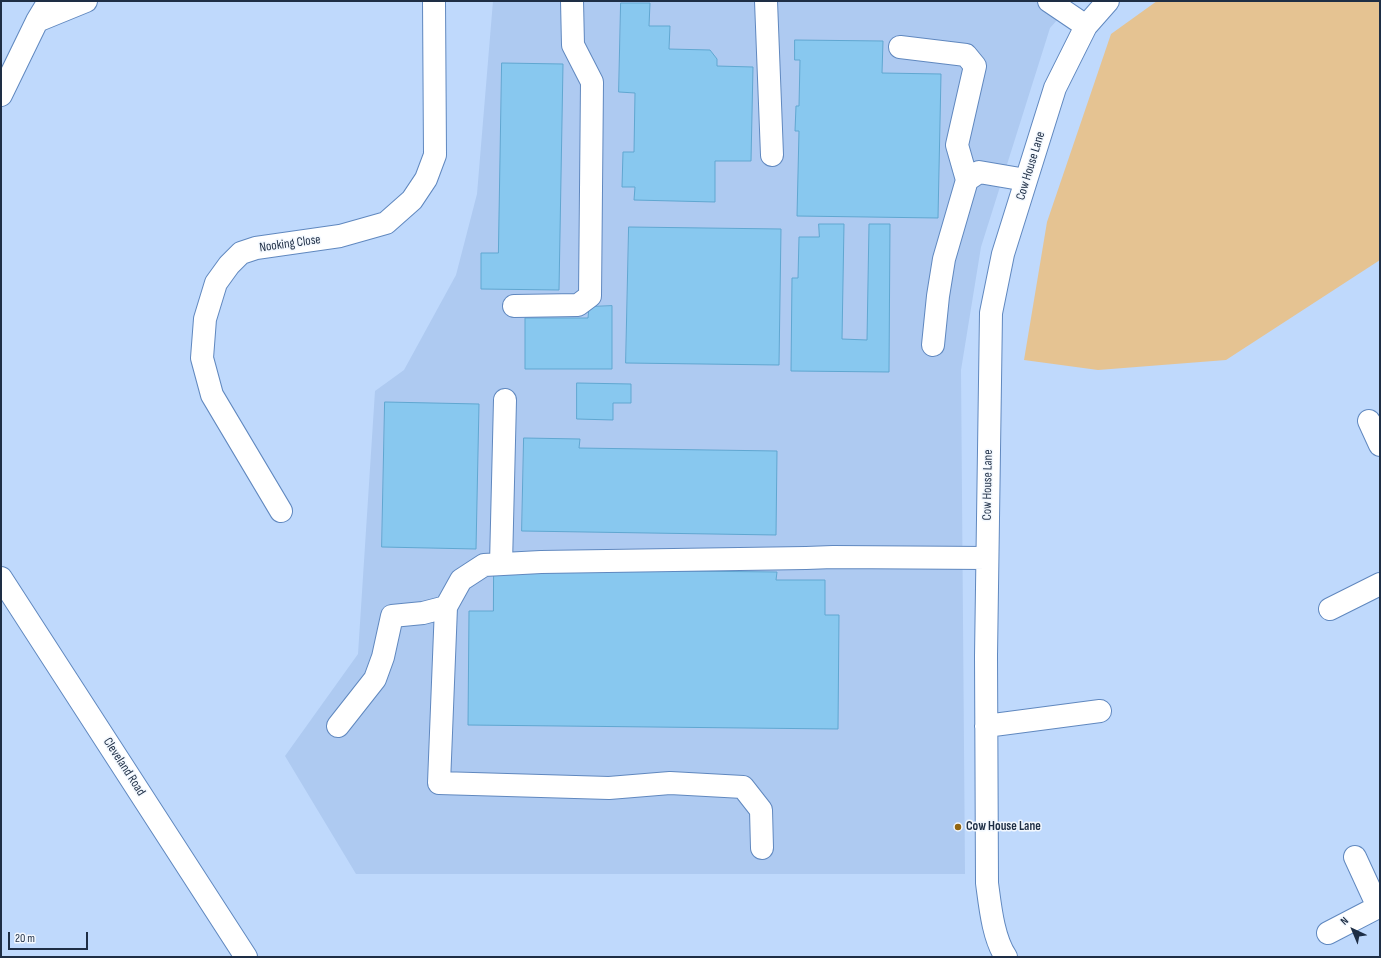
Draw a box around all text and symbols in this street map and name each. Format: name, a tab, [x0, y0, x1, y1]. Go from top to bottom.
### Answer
street label: Cow House Lane	[1013, 130, 1049, 202]
street label: Nooking Close	[258, 232, 322, 256]
street label: Cow House Lane	[980, 449, 996, 521]
street label: Cleveland Road	[99, 735, 149, 799]
place label: Cow House Lane	[966, 819, 1041, 835]
marker: Cow House Lane	[953, 822, 963, 832]
north arrow	[1333, 910, 1373, 950]
text: N	[1338, 914, 1351, 928]
scale bar	[10, 924, 90, 950]
text: 20 m	[15, 931, 35, 946]

